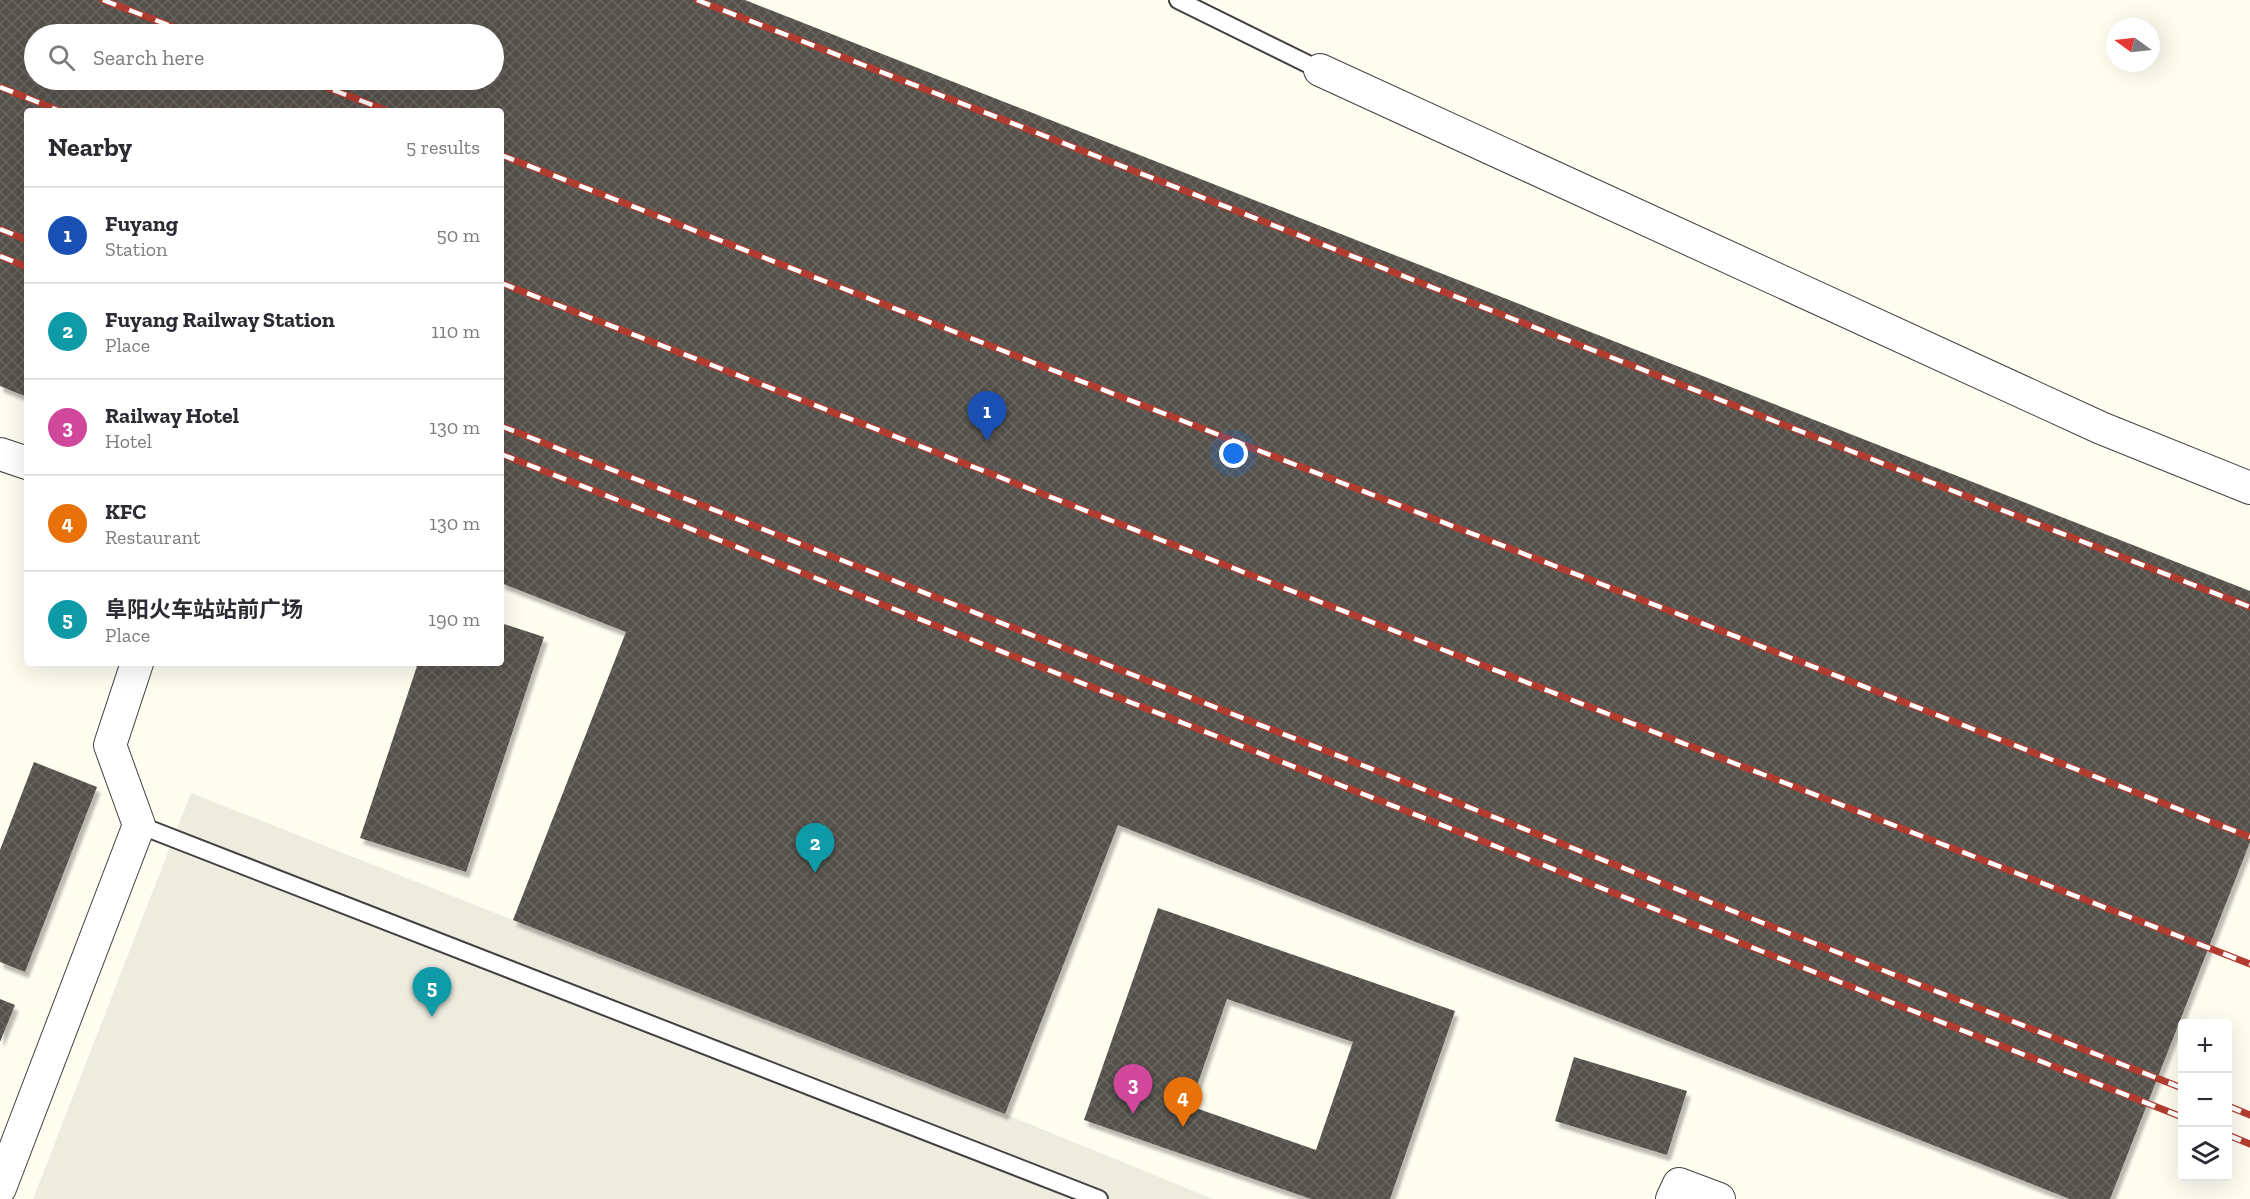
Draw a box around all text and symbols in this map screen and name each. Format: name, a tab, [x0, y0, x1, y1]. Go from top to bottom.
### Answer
north arrow	[2106, 18, 2160, 72]
search box	[24, 24, 504, 90]
icon: search	[45, 41, 78, 74]
text: Search here	[93, 44, 204, 71]
text: Nearby	[48, 131, 132, 163]
text: 5 results	[406, 135, 480, 159]
text: Fuyang	[105, 210, 178, 237]
text: 1	[63, 223, 72, 247]
text: 50 m	[436, 223, 480, 247]
text: Station	[105, 237, 167, 261]
text: Fuyang Railway Station	[105, 306, 335, 333]
text: 2	[62, 319, 73, 343]
text: 110 m	[431, 319, 480, 343]
text: Place	[105, 333, 150, 357]
pin: 1	[968, 392, 1006, 441]
text: Railway Hotel	[105, 402, 239, 429]
text: 3	[62, 415, 73, 439]
text: 130 m	[429, 415, 480, 439]
text: Hotel	[105, 429, 152, 453]
your location	[1219, 439, 1248, 468]
text: KFC	[105, 498, 146, 525]
text: 4	[62, 511, 73, 535]
text: 130 m	[429, 511, 480, 535]
text: Restaurant	[105, 525, 201, 549]
text: 阜阳火车站站前广场	[105, 596, 303, 623]
text: 5	[62, 607, 73, 631]
text: 190 m	[428, 607, 480, 631]
text: Place	[105, 623, 150, 647]
pin: 2	[796, 824, 834, 873]
pin: 5	[412, 968, 452, 1017]
map controls	[2178, 1019, 2232, 1181]
button: +	[2178, 1019, 2232, 1073]
pin: 3	[1114, 1064, 1152, 1114]
button: −	[2178, 1073, 2232, 1127]
pin: 4	[1164, 1078, 1202, 1127]
button: layers	[2178, 1127, 2232, 1181]

